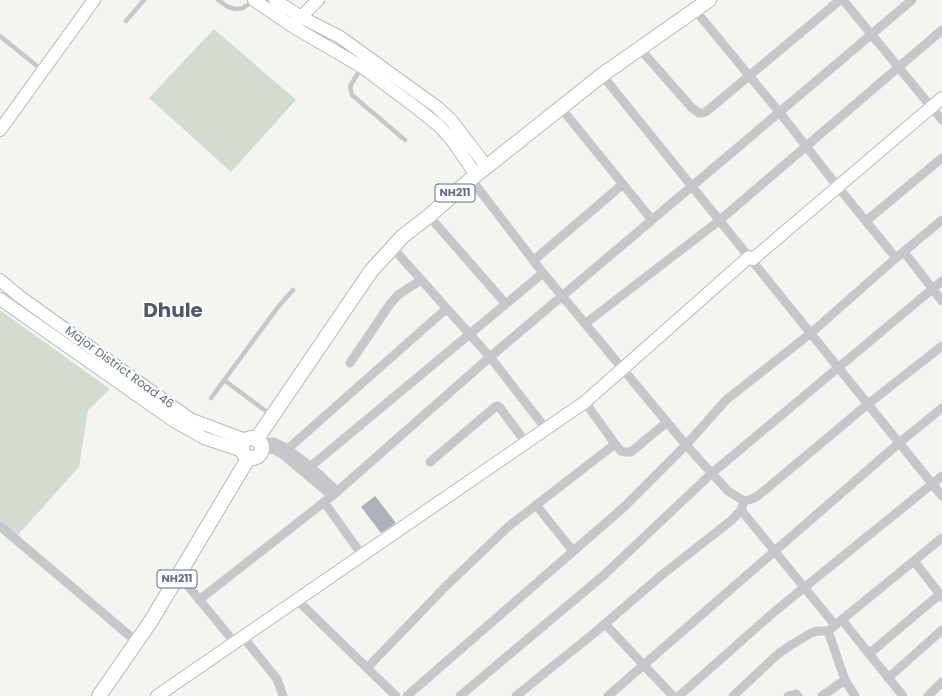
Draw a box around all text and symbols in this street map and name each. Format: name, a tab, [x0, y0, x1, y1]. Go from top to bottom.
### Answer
road number: NH211	[435, 184, 475, 202]
district label: Dhule	[143, 300, 203, 324]
street label: Major District Road 46	[62, 324, 176, 412]
road number: NH211	[157, 570, 197, 588]

